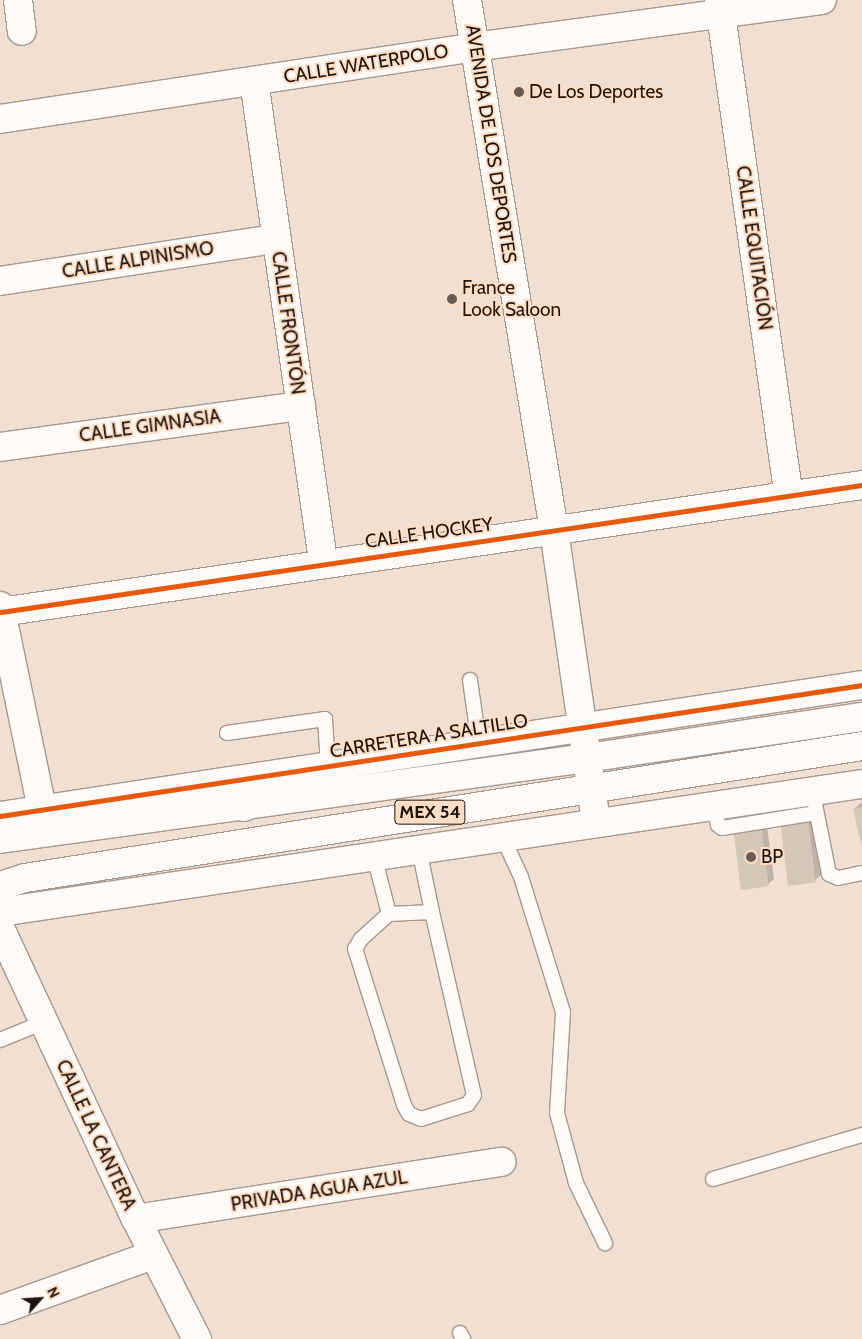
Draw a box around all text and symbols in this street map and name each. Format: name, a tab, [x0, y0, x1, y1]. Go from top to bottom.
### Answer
street label: AVENIDA DE LOS DEPORTES	[461, 23, 521, 265]
street label: CALLE WATERPOLO	[282, 40, 450, 88]
place label: De Los Deportes	[529, 81, 663, 103]
marker: De Los Deportes	[513, 86, 525, 98]
street label: CALLE EQUITACIÓN	[731, 164, 777, 332]
street label: CALLE ALPINISMO	[60, 237, 216, 283]
street label: CALLE FRONTÓN	[267, 250, 309, 396]
place label: France Look Saloon	[462, 277, 561, 321]
marker: France Look Saloon	[446, 293, 458, 305]
street label: CALLE GIMNASIA	[78, 405, 222, 447]
street label: CALLE HOCKEY	[364, 513, 494, 553]
street label: CARRETERA A SALTILLO	[328, 709, 530, 763]
road number: MEX 54	[394, 796, 466, 828]
place label: BP	[761, 846, 783, 868]
marker: BP	[745, 851, 757, 863]
street label: CALLE LA CANTERA	[51, 1056, 141, 1214]
street label: PRIVADA AGUA AZUL	[229, 1166, 409, 1216]
north arrow	[15, 1274, 65, 1324]
text: N	[43, 1284, 64, 1301]

